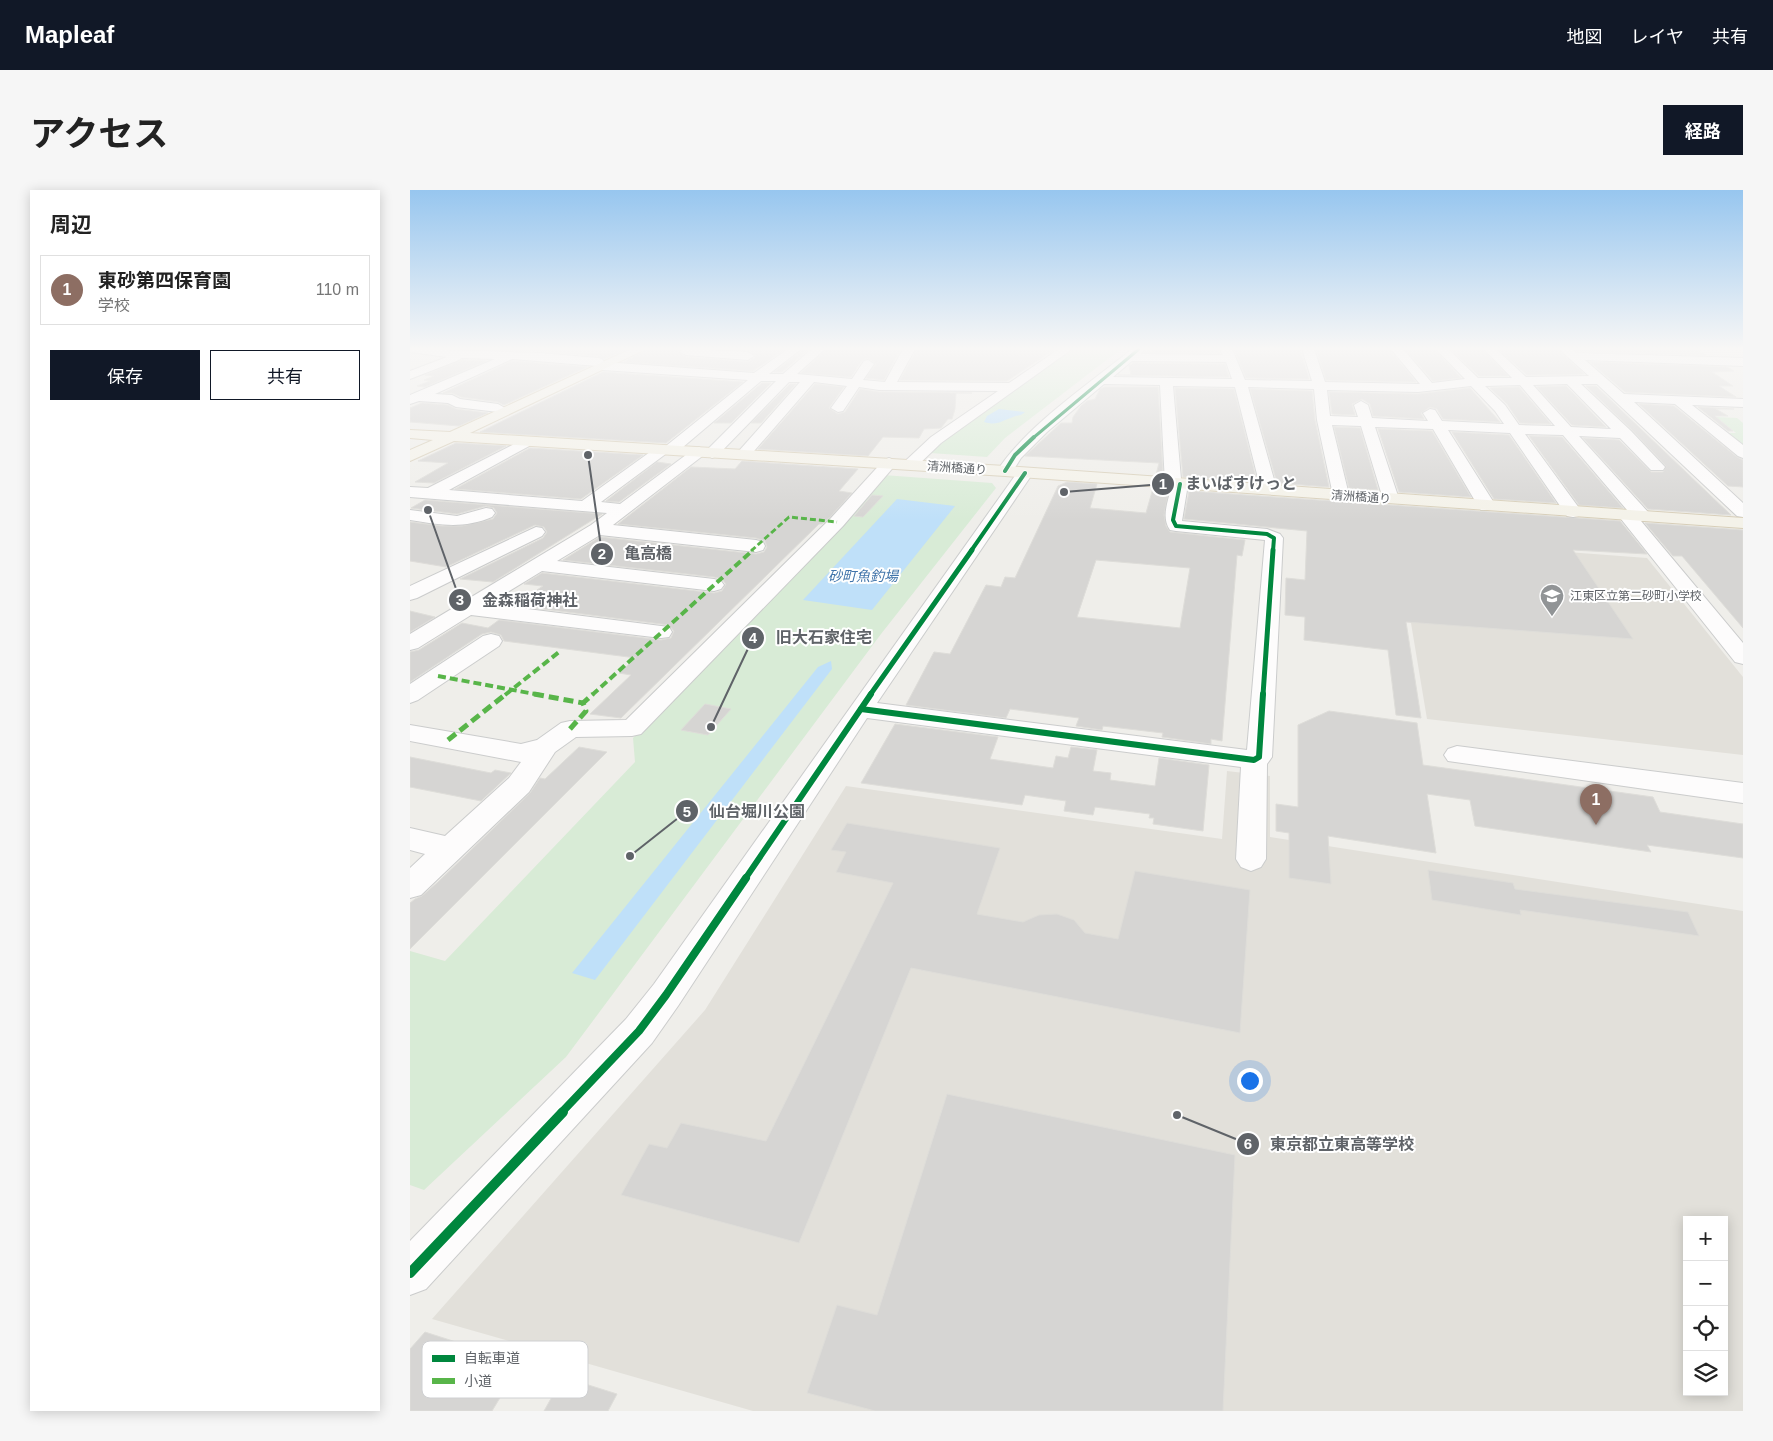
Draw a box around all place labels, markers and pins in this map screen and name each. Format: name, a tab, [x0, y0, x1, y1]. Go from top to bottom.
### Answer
callout: まいばすけっと	[1150, 468, 1307, 499]
callout: 亀高橋	[589, 538, 682, 569]
school or university icon: 江東区立第二砂町小学校	[1539, 583, 1565, 617]
callout: 金森稲荷神社	[447, 585, 588, 616]
place label: 江東区立第二砂町小学校	[1570, 589, 1702, 603]
callout: 旧大石家住宅	[741, 622, 882, 653]
pin: 1	[1580, 784, 1612, 825]
callout: 仙台堀川公園	[674, 796, 815, 827]
callout: 東京都立東高等学校	[1235, 1128, 1424, 1159]

